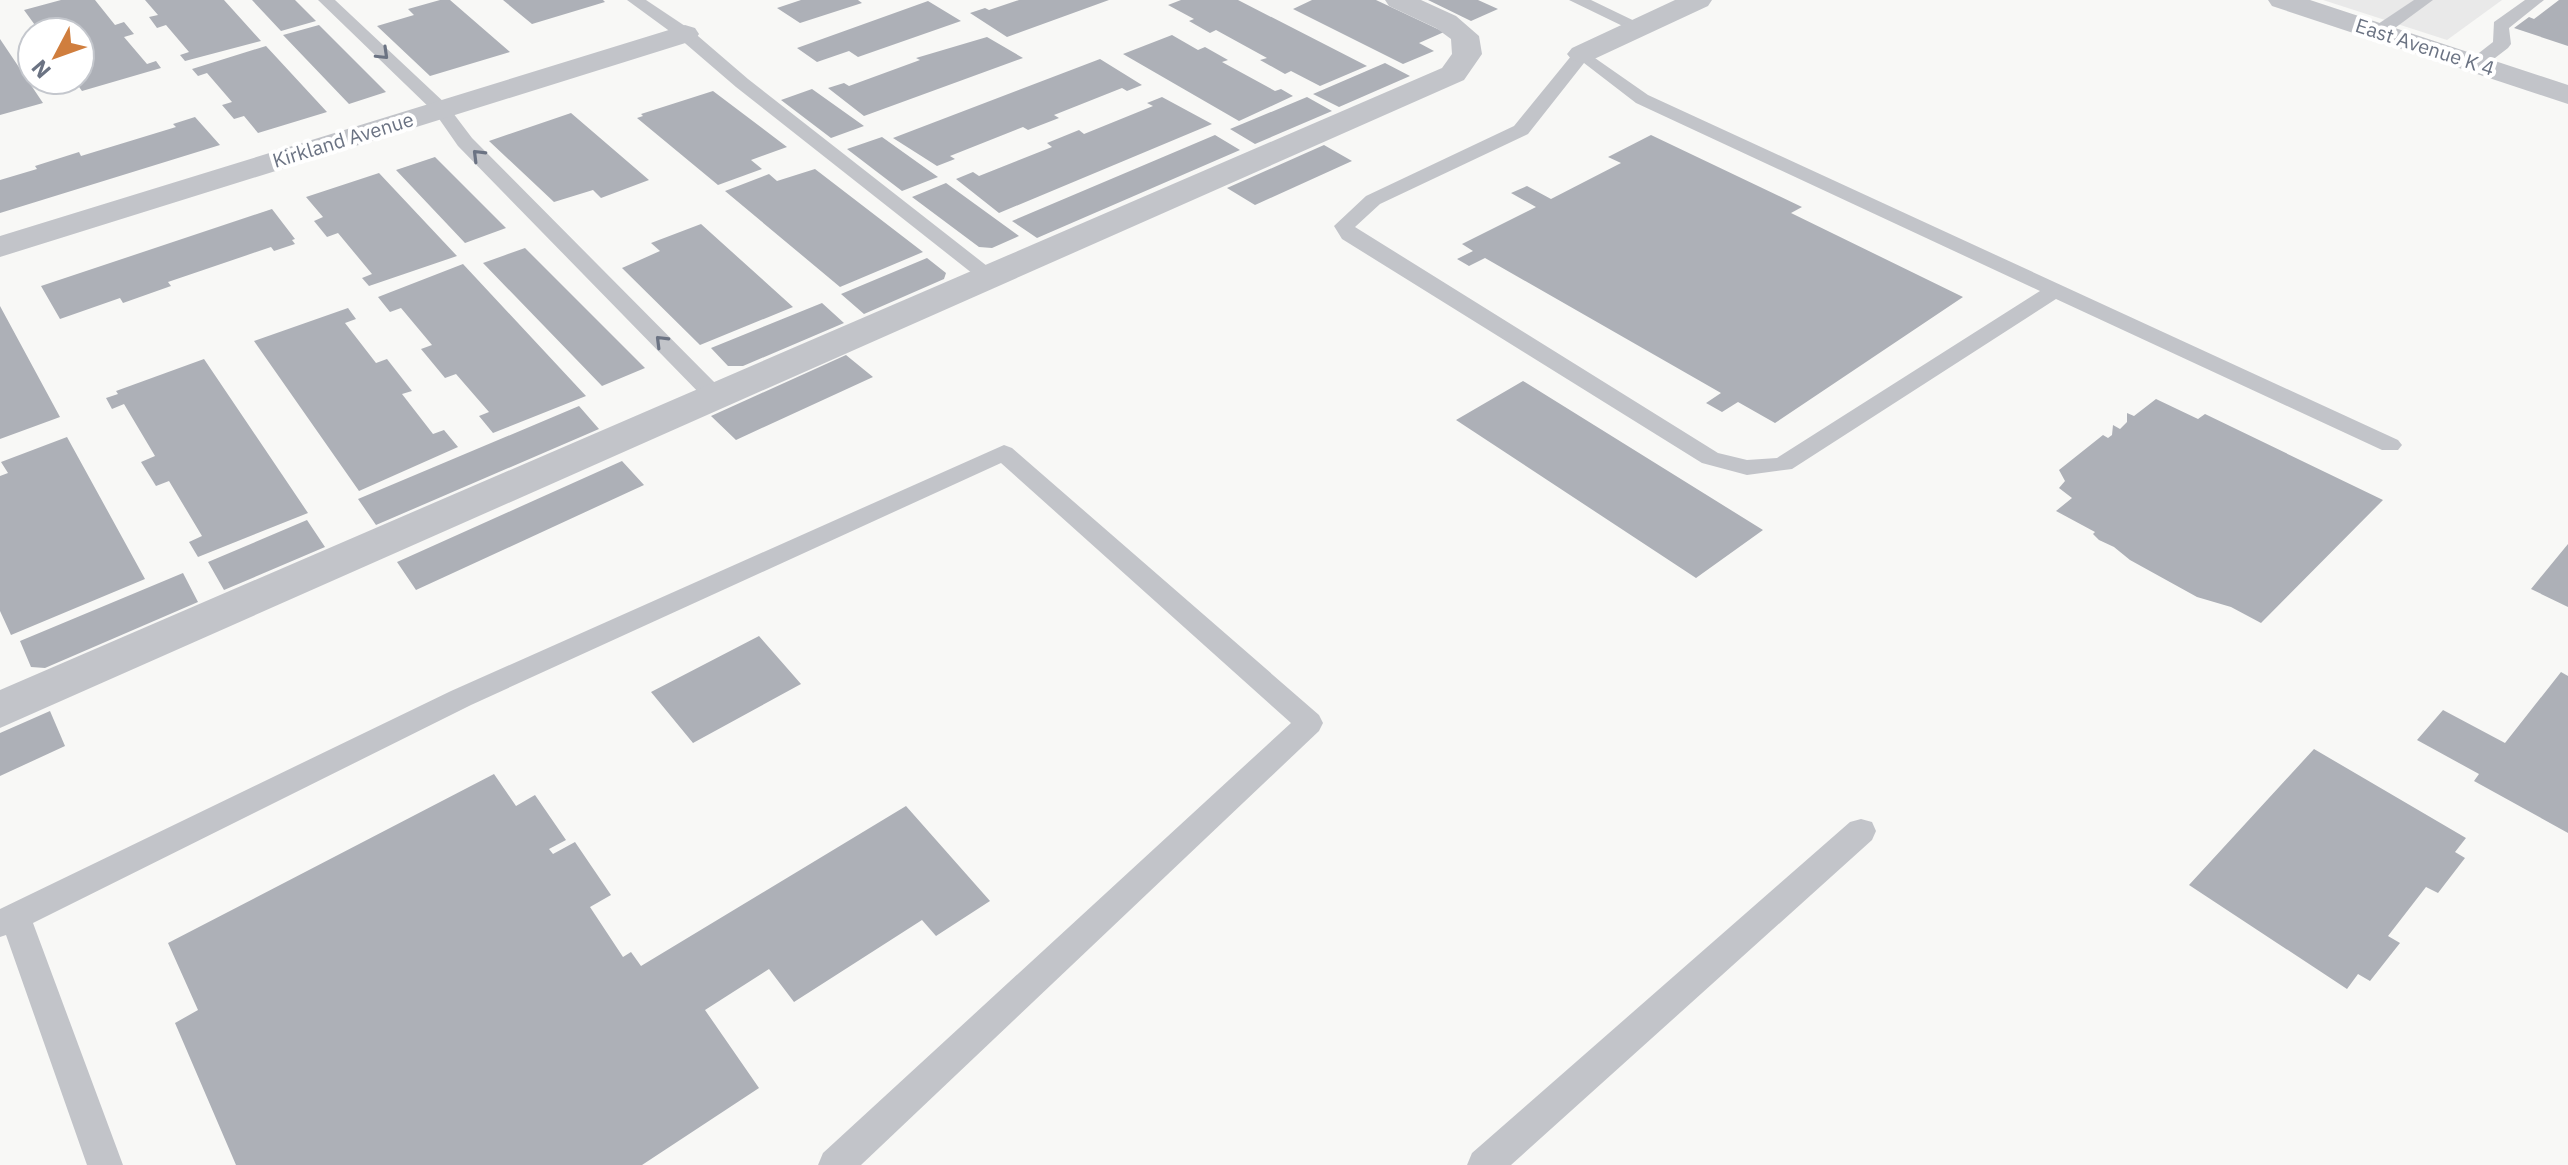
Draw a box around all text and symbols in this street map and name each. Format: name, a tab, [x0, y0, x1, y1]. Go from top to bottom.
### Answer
street label: East Avenue K 4	[2352, 11, 2498, 82]
north arrow	[16, 16, 96, 96]
one-way arrow	[374, 45, 388, 59]
text: N	[24, 54, 57, 85]
street label: Kirkland Avenue	[269, 105, 417, 174]
one-way arrow	[473, 150, 488, 164]
one-way arrow	[656, 336, 670, 350]

